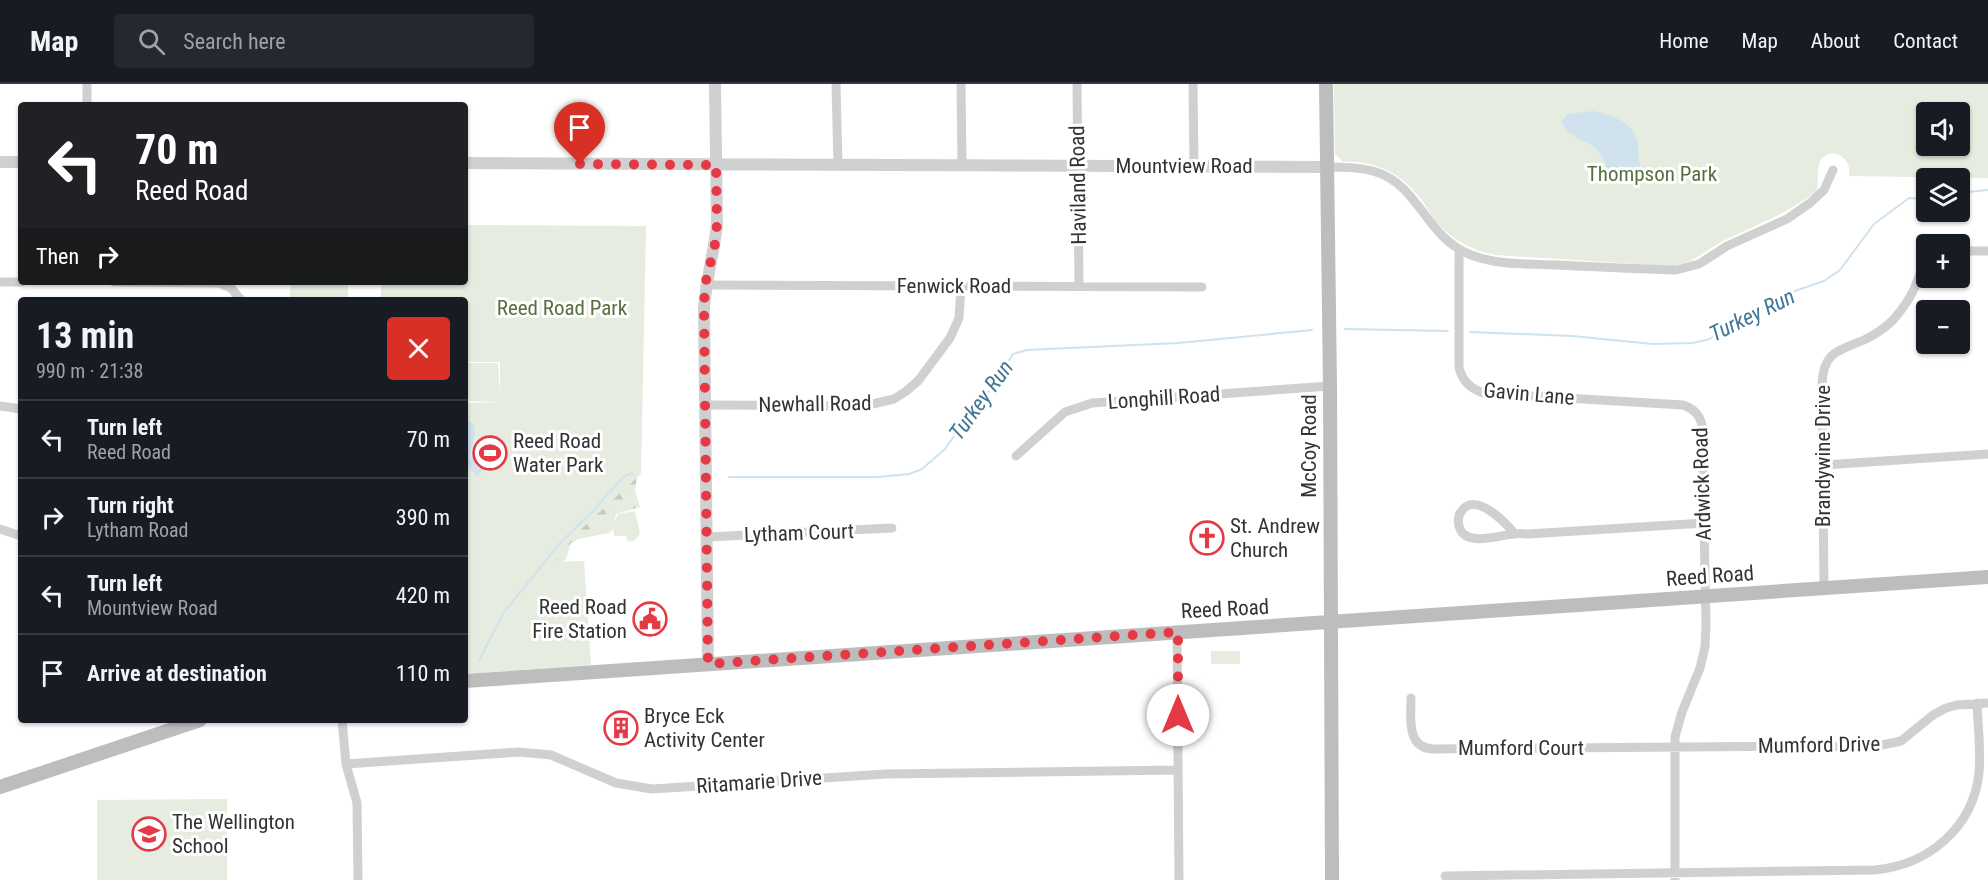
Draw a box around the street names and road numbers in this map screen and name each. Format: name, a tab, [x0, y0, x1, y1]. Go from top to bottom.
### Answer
street label: Haviland Road	[1065, 125, 1091, 245]
street label: Mountview Road	[1115, 154, 1253, 178]
street label: Fenwick Road	[897, 274, 1011, 298]
street label: Gavin Lane	[1483, 378, 1576, 410]
street label: Longhill Road	[1107, 382, 1221, 414]
street label: Brandywine Drive	[1811, 385, 1835, 527]
street label: Newhall Road	[758, 391, 872, 417]
street label: McCoy Road	[1297, 394, 1321, 498]
street label: Ardwick Road	[1688, 427, 1716, 541]
street label: Lytham Court	[744, 519, 854, 547]
street label: Reed Road	[1665, 561, 1755, 591]
street label: Reed Road	[1180, 595, 1270, 623]
street label: Mumford Drive	[1758, 732, 1881, 758]
street label: Mumford Court	[1458, 736, 1584, 760]
street label: Ritamarie Drive	[695, 766, 823, 798]

